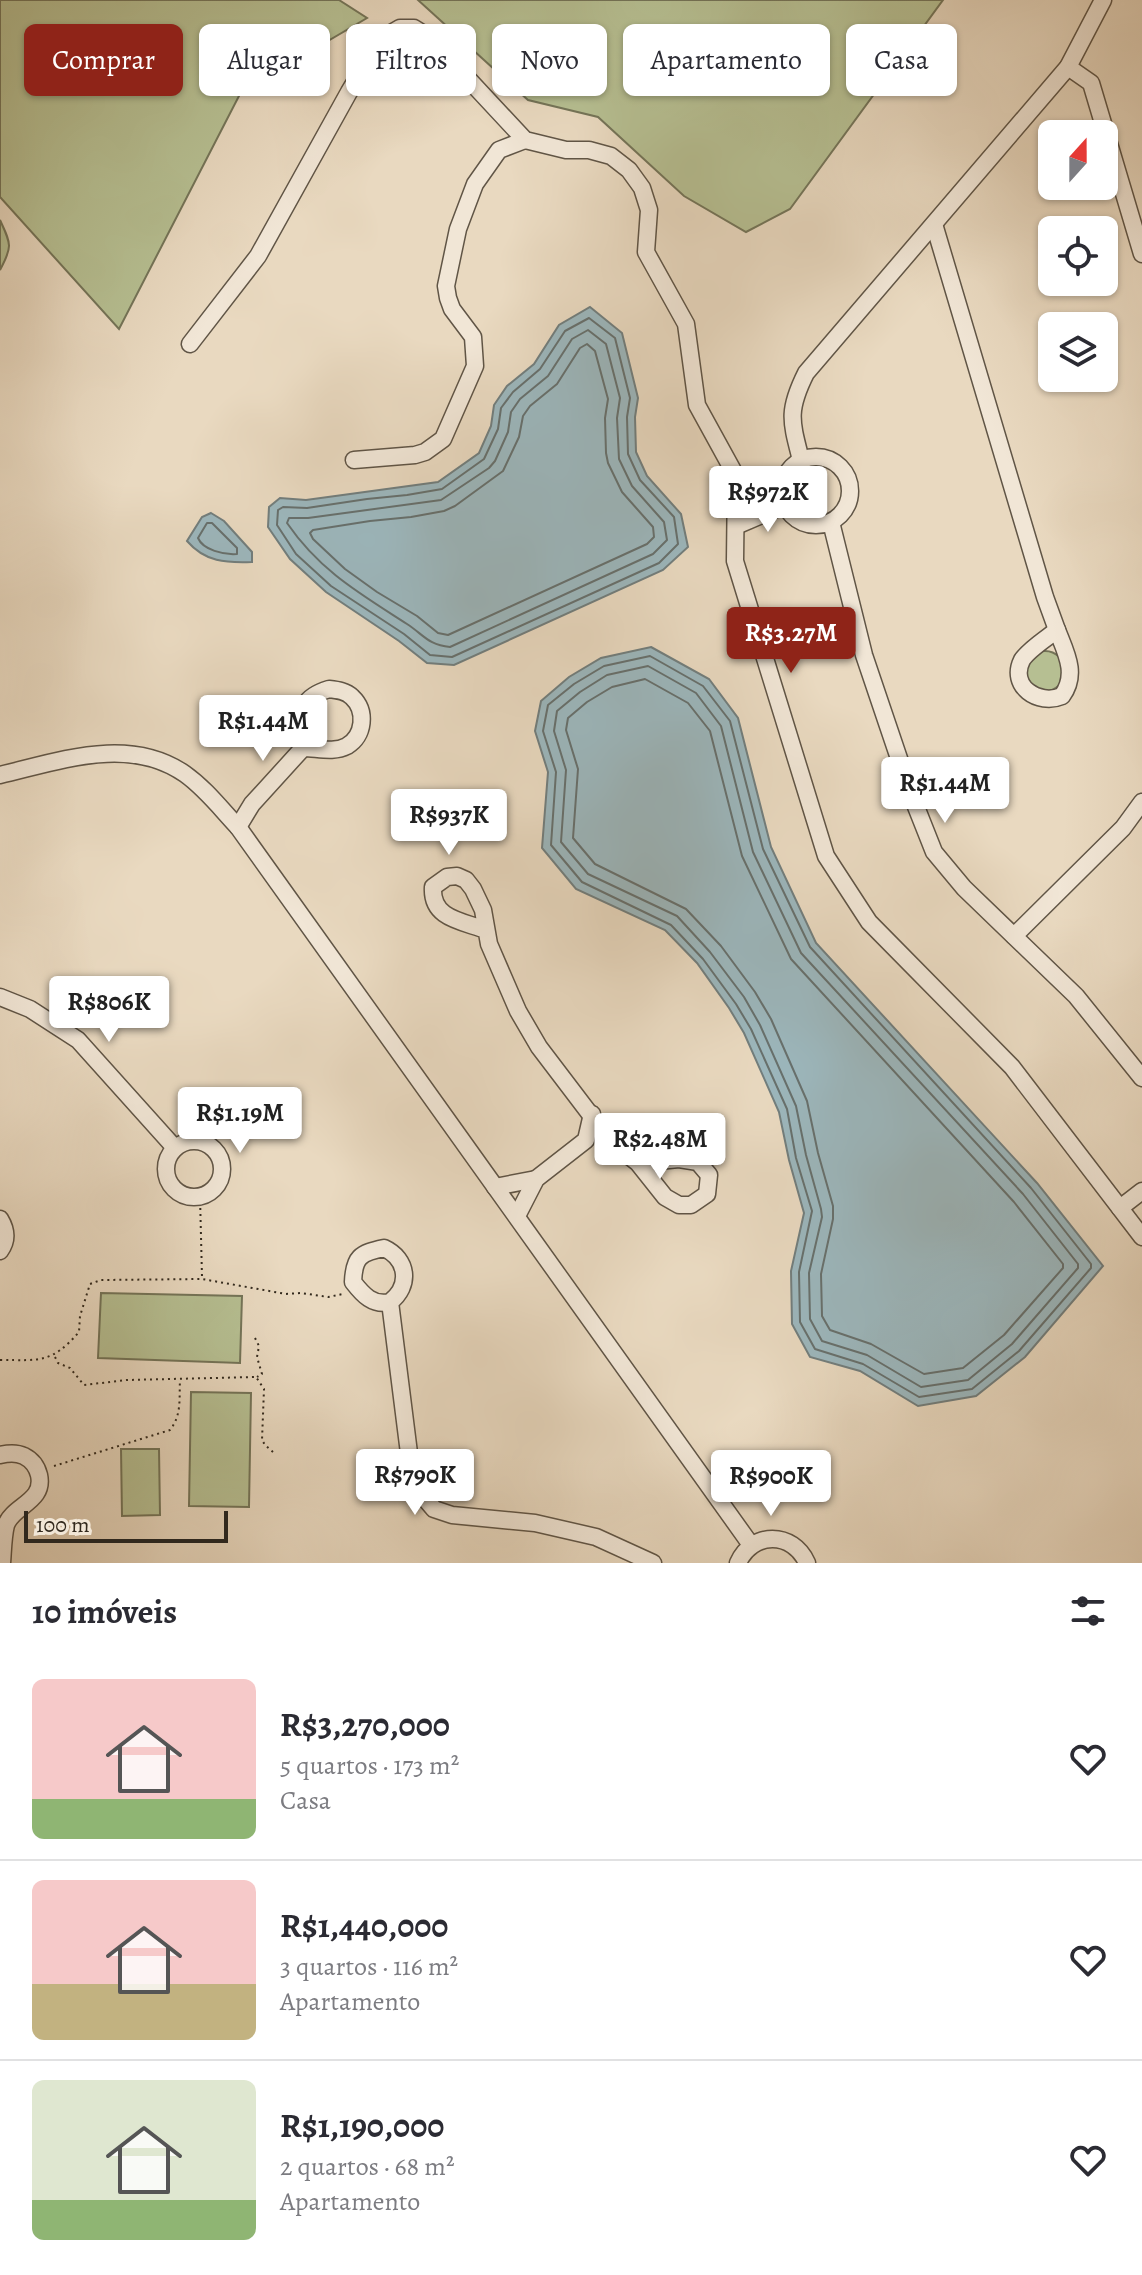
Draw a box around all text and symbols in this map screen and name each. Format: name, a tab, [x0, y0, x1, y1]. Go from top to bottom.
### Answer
chip: Comprar	[24, 24, 183, 96]
chip: Alugar	[199, 24, 330, 96]
chip: Filtros	[346, 24, 476, 96]
chip: Novo	[492, 24, 607, 96]
chip: Apartamento	[623, 24, 830, 96]
chip: Casa	[846, 24, 957, 96]
north arrow	[1038, 120, 1118, 200]
map controls	[1038, 120, 1118, 392]
button: locate	[1038, 216, 1118, 296]
button: layers	[1038, 312, 1118, 392]
pin: R$972K	[703, 466, 833, 534]
text: R$972K	[727, 474, 809, 509]
pin: R$3.27M	[717, 607, 865, 675]
text: R$3.27M	[745, 615, 837, 650]
pin: R$1.44M	[189, 695, 337, 763]
text: R$1.44M	[217, 703, 309, 738]
pin: R$1.44M	[871, 757, 1019, 825]
text: R$1.44M	[899, 765, 991, 800]
pin: R$937K	[384, 789, 514, 857]
text: R$937K	[409, 797, 489, 832]
pin: R$806K	[44, 976, 174, 1044]
text: R$806K	[67, 984, 151, 1019]
pin: R$1.19M	[166, 1087, 314, 1155]
text: R$1.19M	[196, 1095, 284, 1130]
pin: R$2.48M	[586, 1113, 734, 1181]
text: R$2.48M	[612, 1121, 708, 1156]
pin: R$790K	[350, 1449, 480, 1517]
pin: R$900K	[706, 1450, 836, 1518]
text: R$790K	[374, 1457, 456, 1492]
text: R$900K	[729, 1458, 813, 1493]
scale bar	[24, 1507, 228, 1543]
text: 100 m	[36, 1510, 90, 1540]
text: 10 imóveis	[32, 1588, 177, 1635]
icon: filters	[1066, 1589, 1110, 1633]
text: R$3,270,000	[280, 1701, 450, 1748]
icon: home	[96, 1711, 192, 1807]
icon: heart	[1066, 1737, 1110, 1781]
text: 5 quartos · 173 m²	[280, 1748, 459, 1783]
text: Casa	[280, 1783, 331, 1818]
text: R$1,440,000	[280, 1902, 448, 1949]
icon: home	[96, 1912, 192, 2008]
icon: heart	[1066, 1938, 1110, 1982]
text: 3 quartos · 116 m²	[280, 1949, 458, 1984]
text: Apartamento	[280, 1984, 420, 2019]
text: R$1,190,000	[280, 2102, 444, 2149]
icon: home	[96, 2112, 192, 2208]
icon: heart	[1066, 2138, 1110, 2182]
text: 2 quartos · 68 m²	[280, 2149, 454, 2184]
text: Apartamento	[280, 2184, 420, 2219]

